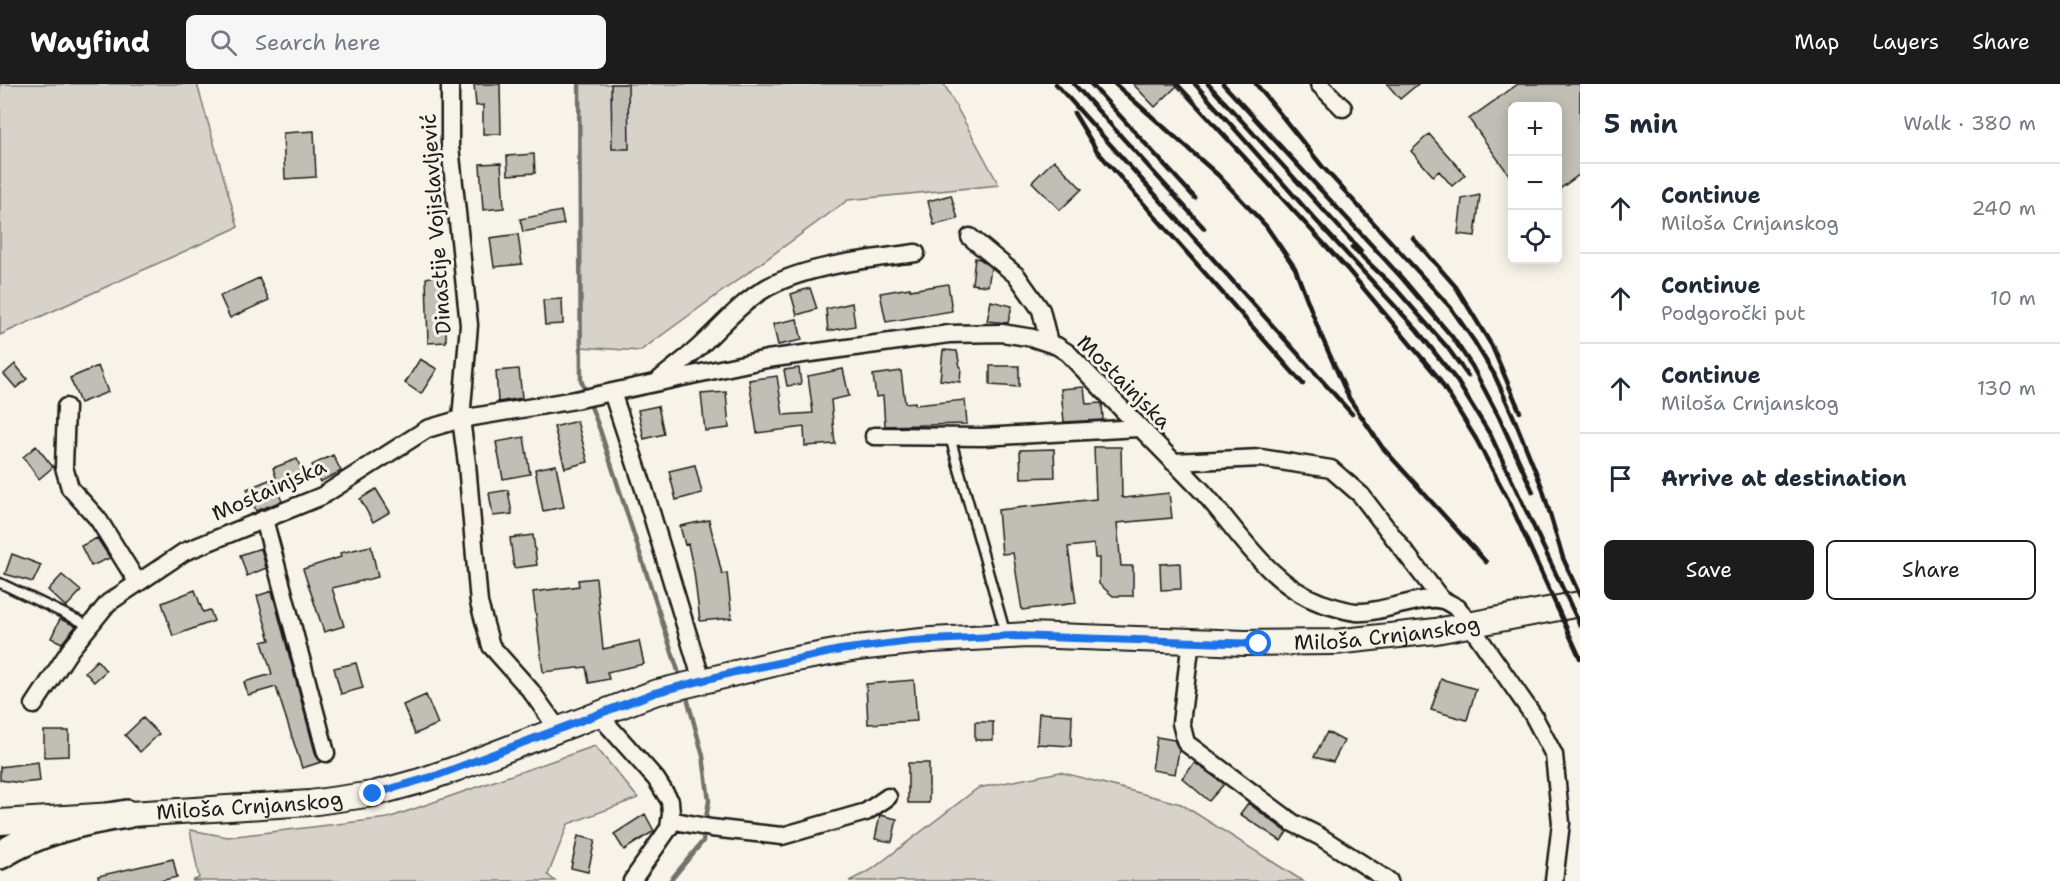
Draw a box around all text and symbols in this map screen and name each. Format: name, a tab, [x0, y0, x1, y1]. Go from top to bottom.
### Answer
search box	[186, 15, 606, 69]
text: Wayfind	[30, 23, 150, 61]
icon: search	[207, 26, 240, 59]
text: Search here	[255, 28, 381, 57]
text: Map	[1794, 28, 1839, 56]
text: Layers	[1872, 28, 1939, 56]
text: Share	[1972, 28, 2030, 56]
map controls	[1508, 102, 1562, 264]
button: +	[1508, 102, 1562, 156]
text: 5 min	[1604, 106, 1678, 141]
text: Walk · 380 m	[1903, 110, 2036, 136]
street label: Dinastije Vojislavljević	[414, 113, 458, 335]
button: −	[1508, 156, 1562, 210]
text: Continue	[1661, 181, 1761, 210]
icon: ahead	[1604, 192, 1637, 225]
text: 240 m	[1971, 195, 2036, 221]
button: locate	[1508, 210, 1562, 264]
text: Miloša Crnjanskog	[1661, 210, 1839, 236]
text: Continue	[1661, 271, 1761, 300]
icon: ahead	[1604, 282, 1637, 315]
text: 10 m	[1990, 285, 2036, 311]
text: Podgoročki put	[1661, 300, 1806, 326]
street label: Mostainjska	[1071, 329, 1177, 435]
text: Continue	[1661, 361, 1761, 390]
icon: ahead	[1604, 372, 1637, 405]
text: 130 m	[1977, 375, 2036, 401]
text: Miloša Crnjanskog	[1661, 390, 1839, 416]
street label: Mostainjska	[207, 452, 331, 528]
icon: arrive	[1604, 462, 1637, 495]
text: Arrive at destination	[1661, 464, 1907, 493]
button: Save	[1604, 540, 1814, 600]
button: Share	[1826, 540, 2036, 600]
street label: Miloša Crnjanskog	[1294, 609, 1482, 656]
route start	[1245, 630, 1271, 656]
route end	[359, 780, 385, 806]
street label: Miloša Crnjanskog	[155, 784, 344, 826]

